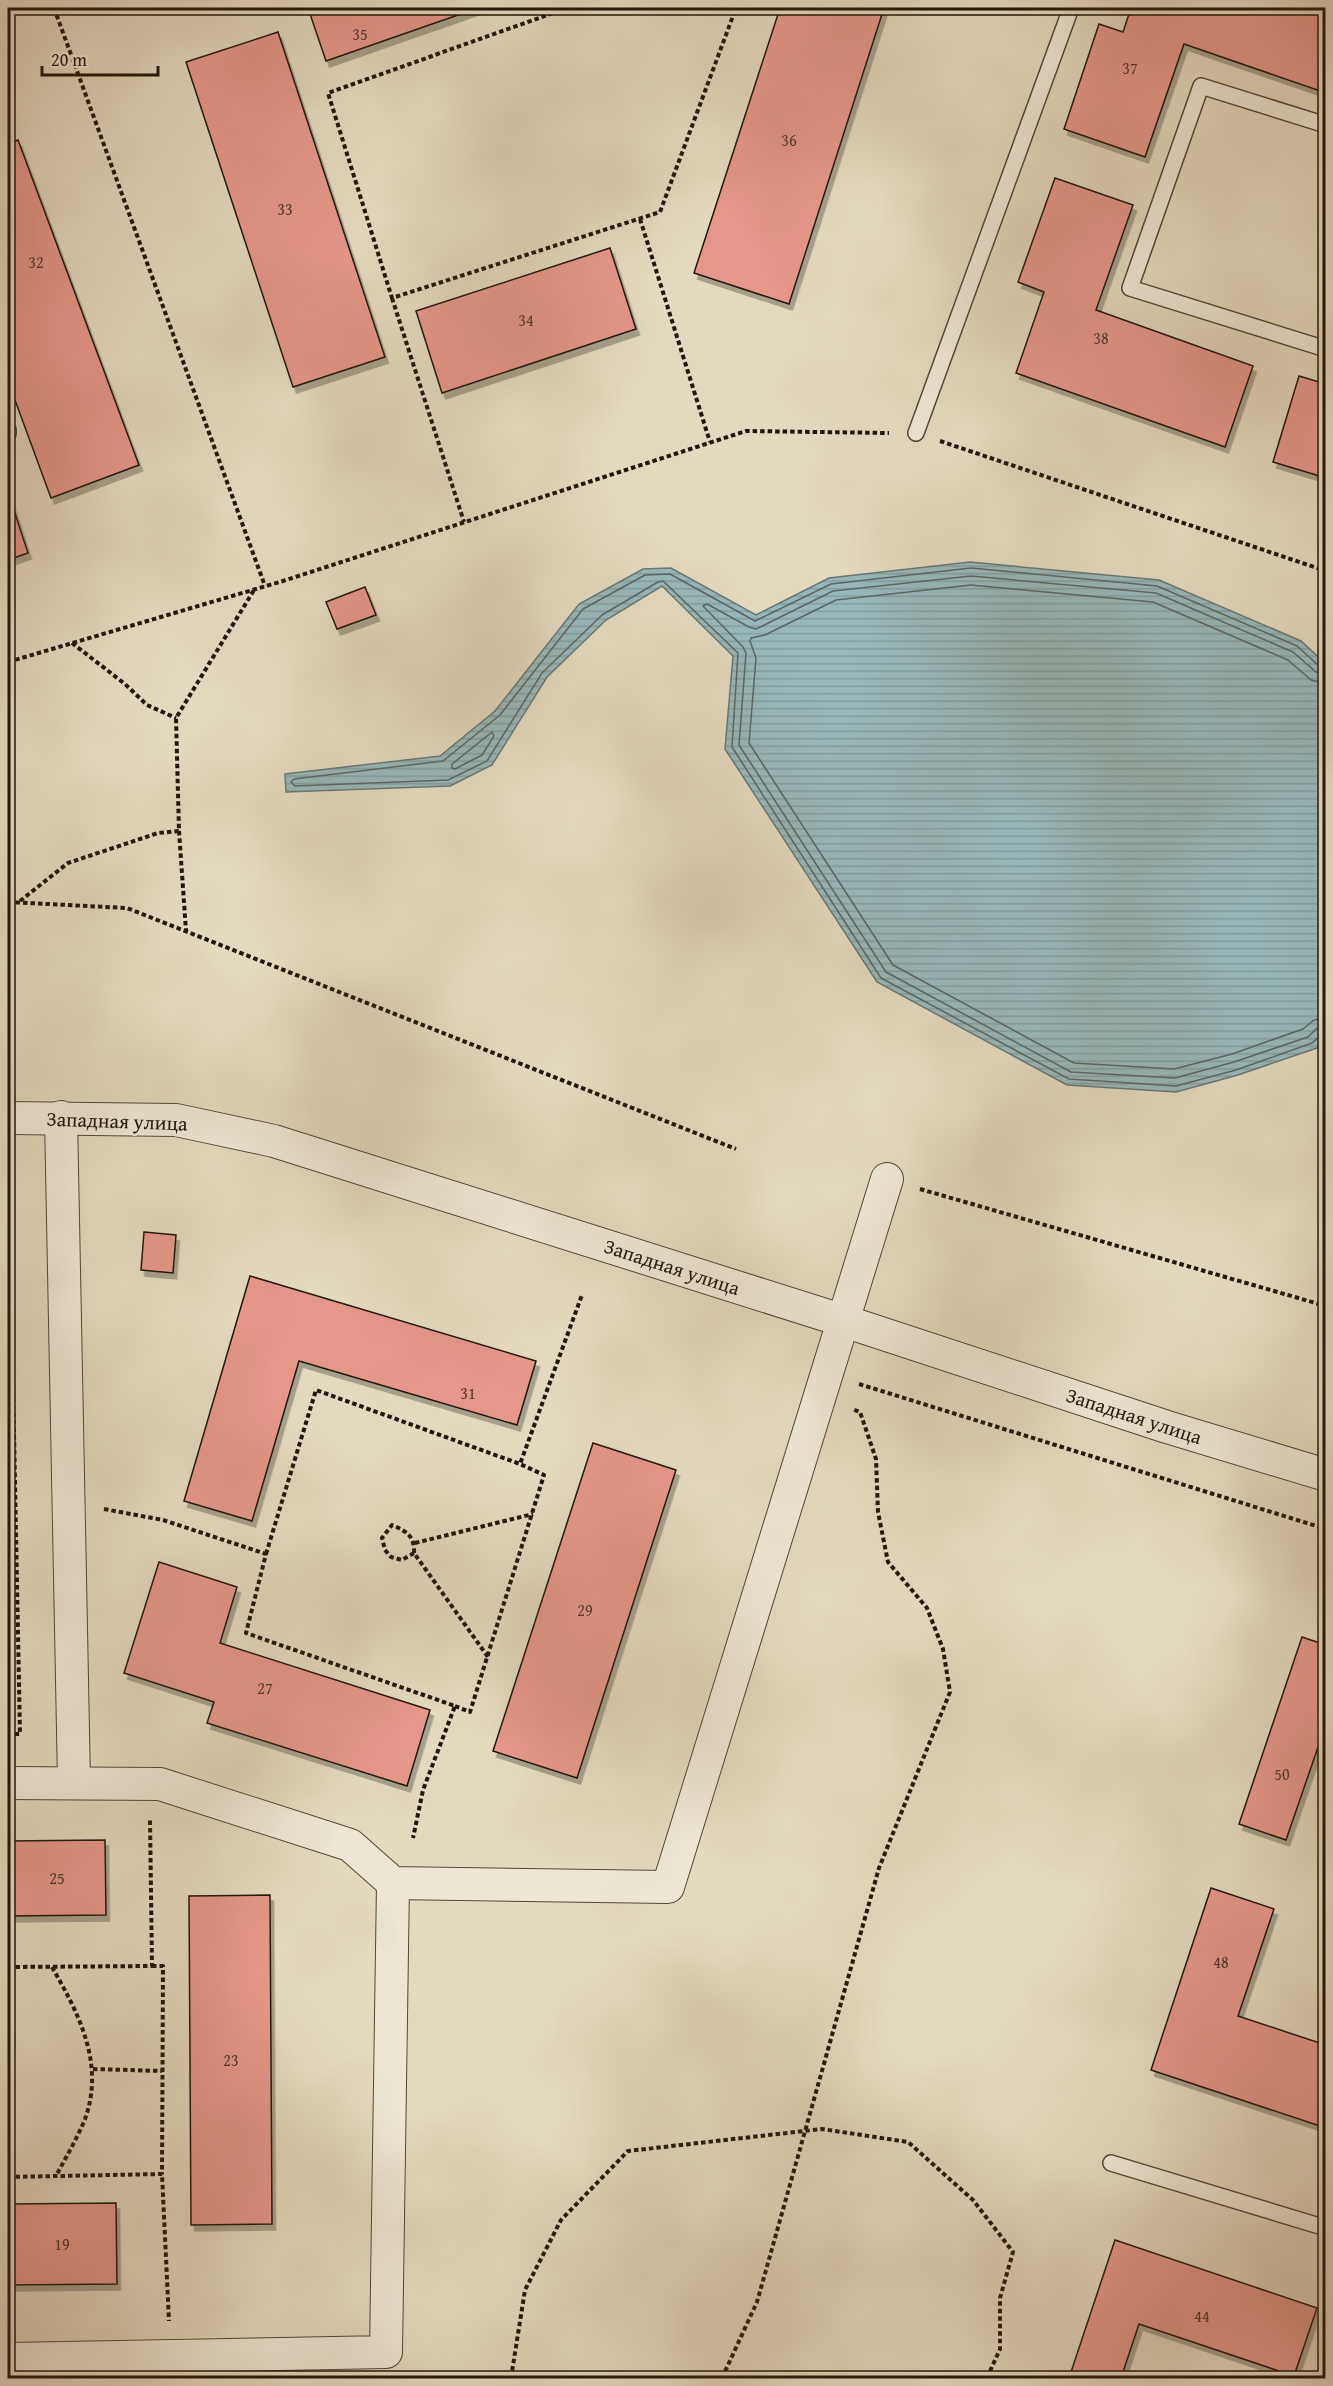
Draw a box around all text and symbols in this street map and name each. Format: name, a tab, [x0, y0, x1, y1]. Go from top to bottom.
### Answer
house number: 35	[352, 22, 368, 46]
scale bar	[42, 39, 158, 77]
text: 20 m	[51, 46, 87, 73]
house number: 37	[1122, 56, 1138, 80]
house number: 36	[781, 128, 797, 152]
house number: 33	[277, 197, 293, 221]
house number: 32	[28, 250, 44, 274]
house number: 34	[518, 308, 534, 332]
house number: 38	[1093, 326, 1109, 350]
street label: Западная улица	[46, 1104, 189, 1137]
street label: Западная улица	[601, 1231, 744, 1302]
street label: Западная улица	[1063, 1380, 1206, 1451]
house number: 31	[460, 1381, 476, 1405]
house number: 29	[577, 1598, 593, 1622]
house number: 27	[257, 1676, 273, 1700]
house number: 50	[1274, 1762, 1290, 1786]
house number: 25	[49, 1866, 65, 1890]
house number: 48	[1213, 1950, 1229, 1974]
house number: 23	[223, 2048, 239, 2072]
house number: 19	[54, 2232, 70, 2256]
house number: 44	[1194, 2304, 1210, 2328]

